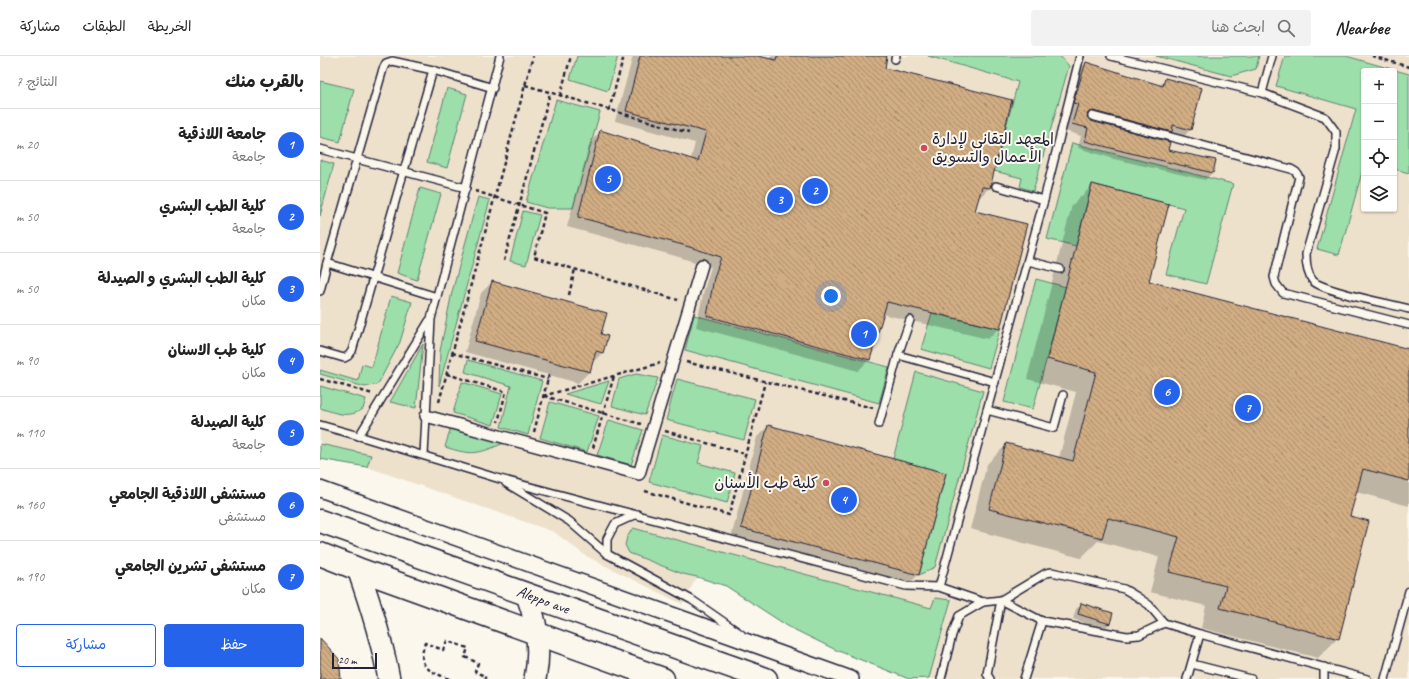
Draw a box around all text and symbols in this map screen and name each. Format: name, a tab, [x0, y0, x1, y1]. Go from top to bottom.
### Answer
search box	[1031, 10, 1311, 46]
text: Nearbee	[1335, 16, 1389, 40]
icon: search	[1275, 17, 1297, 39]
text: مشاركة	[20, 18, 60, 35]
text: الطبقات	[82, 18, 126, 35]
text: الخريطة	[148, 18, 191, 35]
text: ابحث هنا	[1211, 18, 1265, 37]
map controls	[1361, 68, 1397, 212]
button: +	[1361, 68, 1397, 104]
text: بالقرب منك	[225, 71, 304, 92]
text: النتائج: 7	[16, 74, 58, 90]
button: −	[1361, 104, 1397, 140]
text: جامعة اللاذقية	[178, 125, 266, 144]
place label: المعهد التقاني لإدارة الأعمال والتسويق	[932, 129, 1054, 167]
text: 20 m	[16, 137, 38, 153]
text: 1	[288, 137, 294, 153]
button: locate	[1361, 140, 1397, 176]
marker: المعهد التقاني لإدارة الأعمال والتسويق	[919, 143, 929, 153]
text: جامعة	[232, 149, 266, 165]
pin: 5	[595, 164, 621, 194]
pin: 2	[802, 176, 828, 206]
button: layers	[1361, 176, 1397, 212]
pin: 3	[767, 185, 793, 215]
text: كلية الطب البشري	[159, 197, 266, 216]
text: 50 m	[16, 209, 38, 225]
text: 2	[288, 209, 294, 225]
text: جامعة	[232, 221, 266, 237]
text: كلية الطب البشري و الصيدلة	[98, 269, 266, 288]
text: 50 m	[16, 281, 38, 297]
text: 3	[288, 281, 294, 297]
your location	[821, 286, 841, 306]
text: مكان	[242, 293, 266, 309]
pin: 1	[851, 319, 877, 349]
text: كلية طب الاسنان	[168, 341, 266, 360]
text: 90 m	[16, 353, 38, 369]
text: 4	[288, 353, 294, 369]
text: مكان	[242, 365, 266, 381]
pin: 6	[1154, 377, 1180, 407]
pin: 7	[1235, 393, 1261, 423]
text: كلية الصيدلة	[191, 413, 266, 432]
text: 110 m	[16, 425, 44, 441]
text: 5	[288, 425, 294, 441]
text: جامعة	[232, 437, 266, 453]
place label: كلية طب الأسنان	[714, 472, 818, 493]
marker: كلية طب الأسنان	[821, 478, 831, 488]
text: مستشفى اللاذقية الجامعي	[109, 485, 266, 504]
pin: 4	[831, 485, 857, 515]
text: 160 m	[16, 497, 44, 513]
text: 6	[288, 497, 294, 513]
text: مستشفى	[218, 509, 266, 525]
text: مستشفى تشرين الجامعي	[115, 557, 266, 576]
text: 190 m	[16, 569, 44, 585]
text: 7	[288, 569, 294, 585]
text: مكان	[242, 581, 266, 597]
street label: Aleppo ave	[514, 581, 574, 619]
button: مشاركة	[16, 624, 156, 667]
button: حفظ	[164, 624, 304, 667]
scale bar	[332, 651, 377, 670]
text: 20 m	[338, 653, 357, 667]

